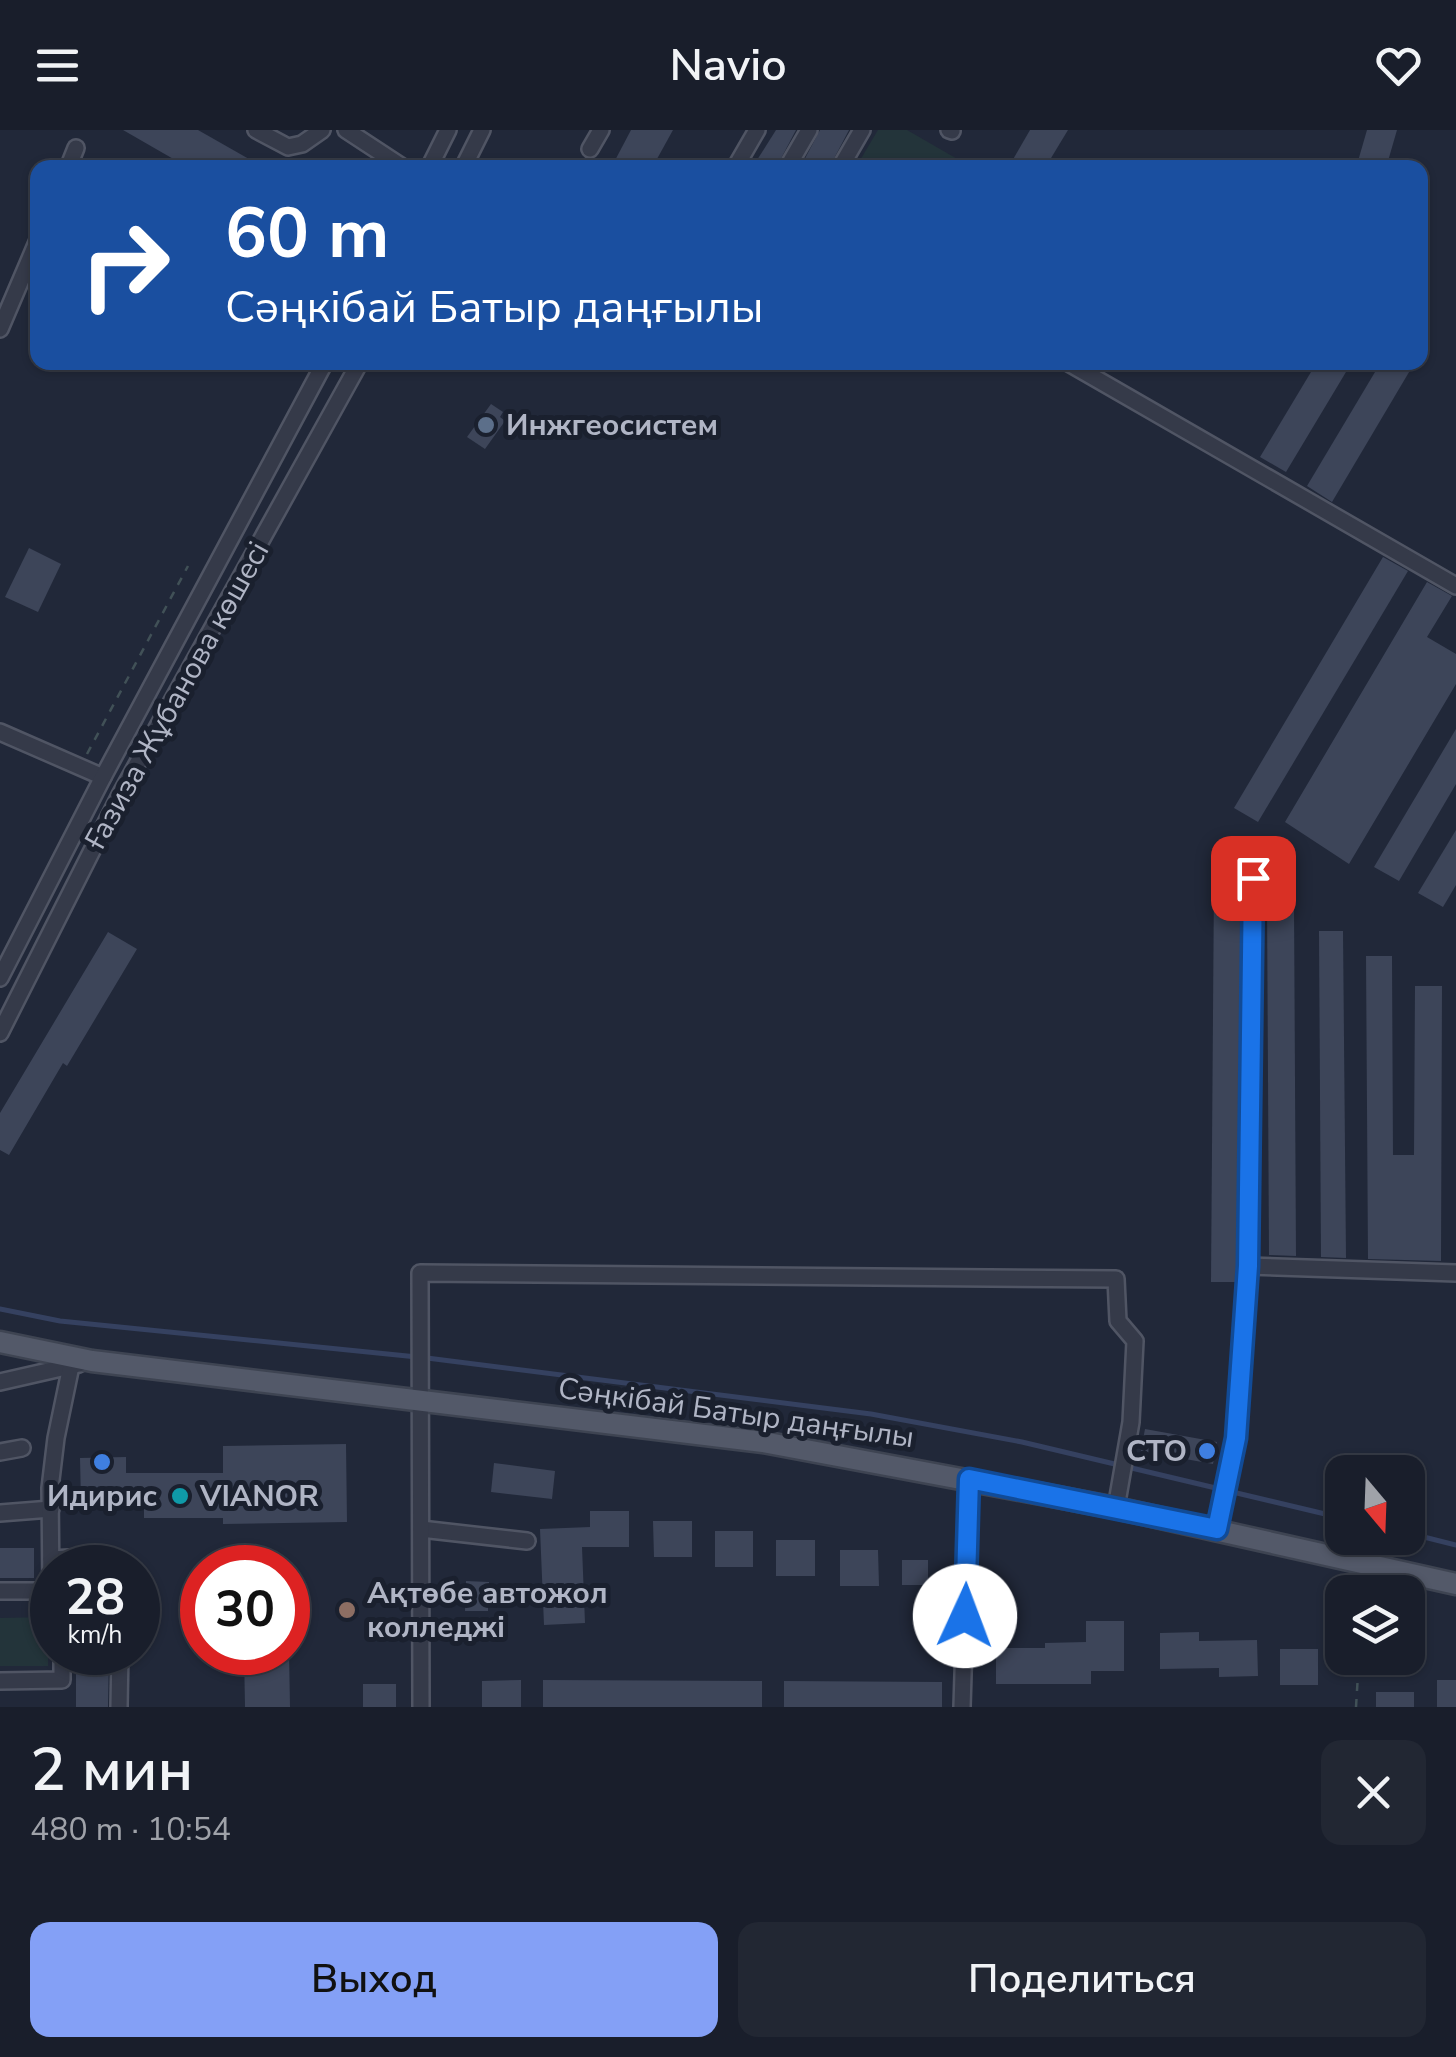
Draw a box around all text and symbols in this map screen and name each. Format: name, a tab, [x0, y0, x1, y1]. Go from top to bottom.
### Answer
text: Navio	[669, 35, 787, 96]
icon: menu	[30, 38, 85, 93]
icon: heart	[1371, 38, 1426, 93]
text: 60 m	[225, 186, 389, 282]
icon: right	[60, 200, 190, 330]
text: Сәңкібай Батыр даңғылы	[225, 277, 764, 338]
place label: Инжгеосистем	[506, 405, 718, 446]
marker: Инжгеосистем	[475, 414, 497, 436]
street label: Ғазиза Жұбанова көшесі	[75, 534, 279, 858]
pin	[1211, 836, 1296, 921]
icon: arrive	[1226, 851, 1281, 906]
street label: Сәңкібай Батыр даңғылы	[555, 1368, 917, 1458]
place label: СТО	[1126, 1431, 1187, 1472]
marker: СТО	[1196, 1440, 1218, 1462]
marker: Идирис	[91, 1451, 113, 1473]
north arrow	[1325, 1455, 1425, 1555]
map controls	[1325, 1455, 1425, 1675]
place label: Идирис	[47, 1476, 158, 1517]
place label: VIANOR	[199, 1476, 319, 1517]
marker: VIANOR	[169, 1485, 191, 1507]
speed limit sign: 30	[180, 1545, 310, 1675]
text: 28	[65, 1563, 125, 1632]
position arrow	[913, 1564, 1017, 1668]
place label: Ақтөбе автожол колледжі	[367, 1573, 608, 1648]
button: layers	[1325, 1575, 1425, 1675]
marker: Ақтөбе автожол колледжі	[336, 1599, 358, 1621]
text: km/h	[67, 1618, 123, 1652]
text: 2 мин	[30, 1729, 193, 1811]
button: close	[1321, 1740, 1426, 1845]
text: 480 m · 10:54	[30, 1808, 231, 1851]
button: Выход	[30, 1922, 718, 2037]
button: Поделиться	[738, 1922, 1426, 2037]

